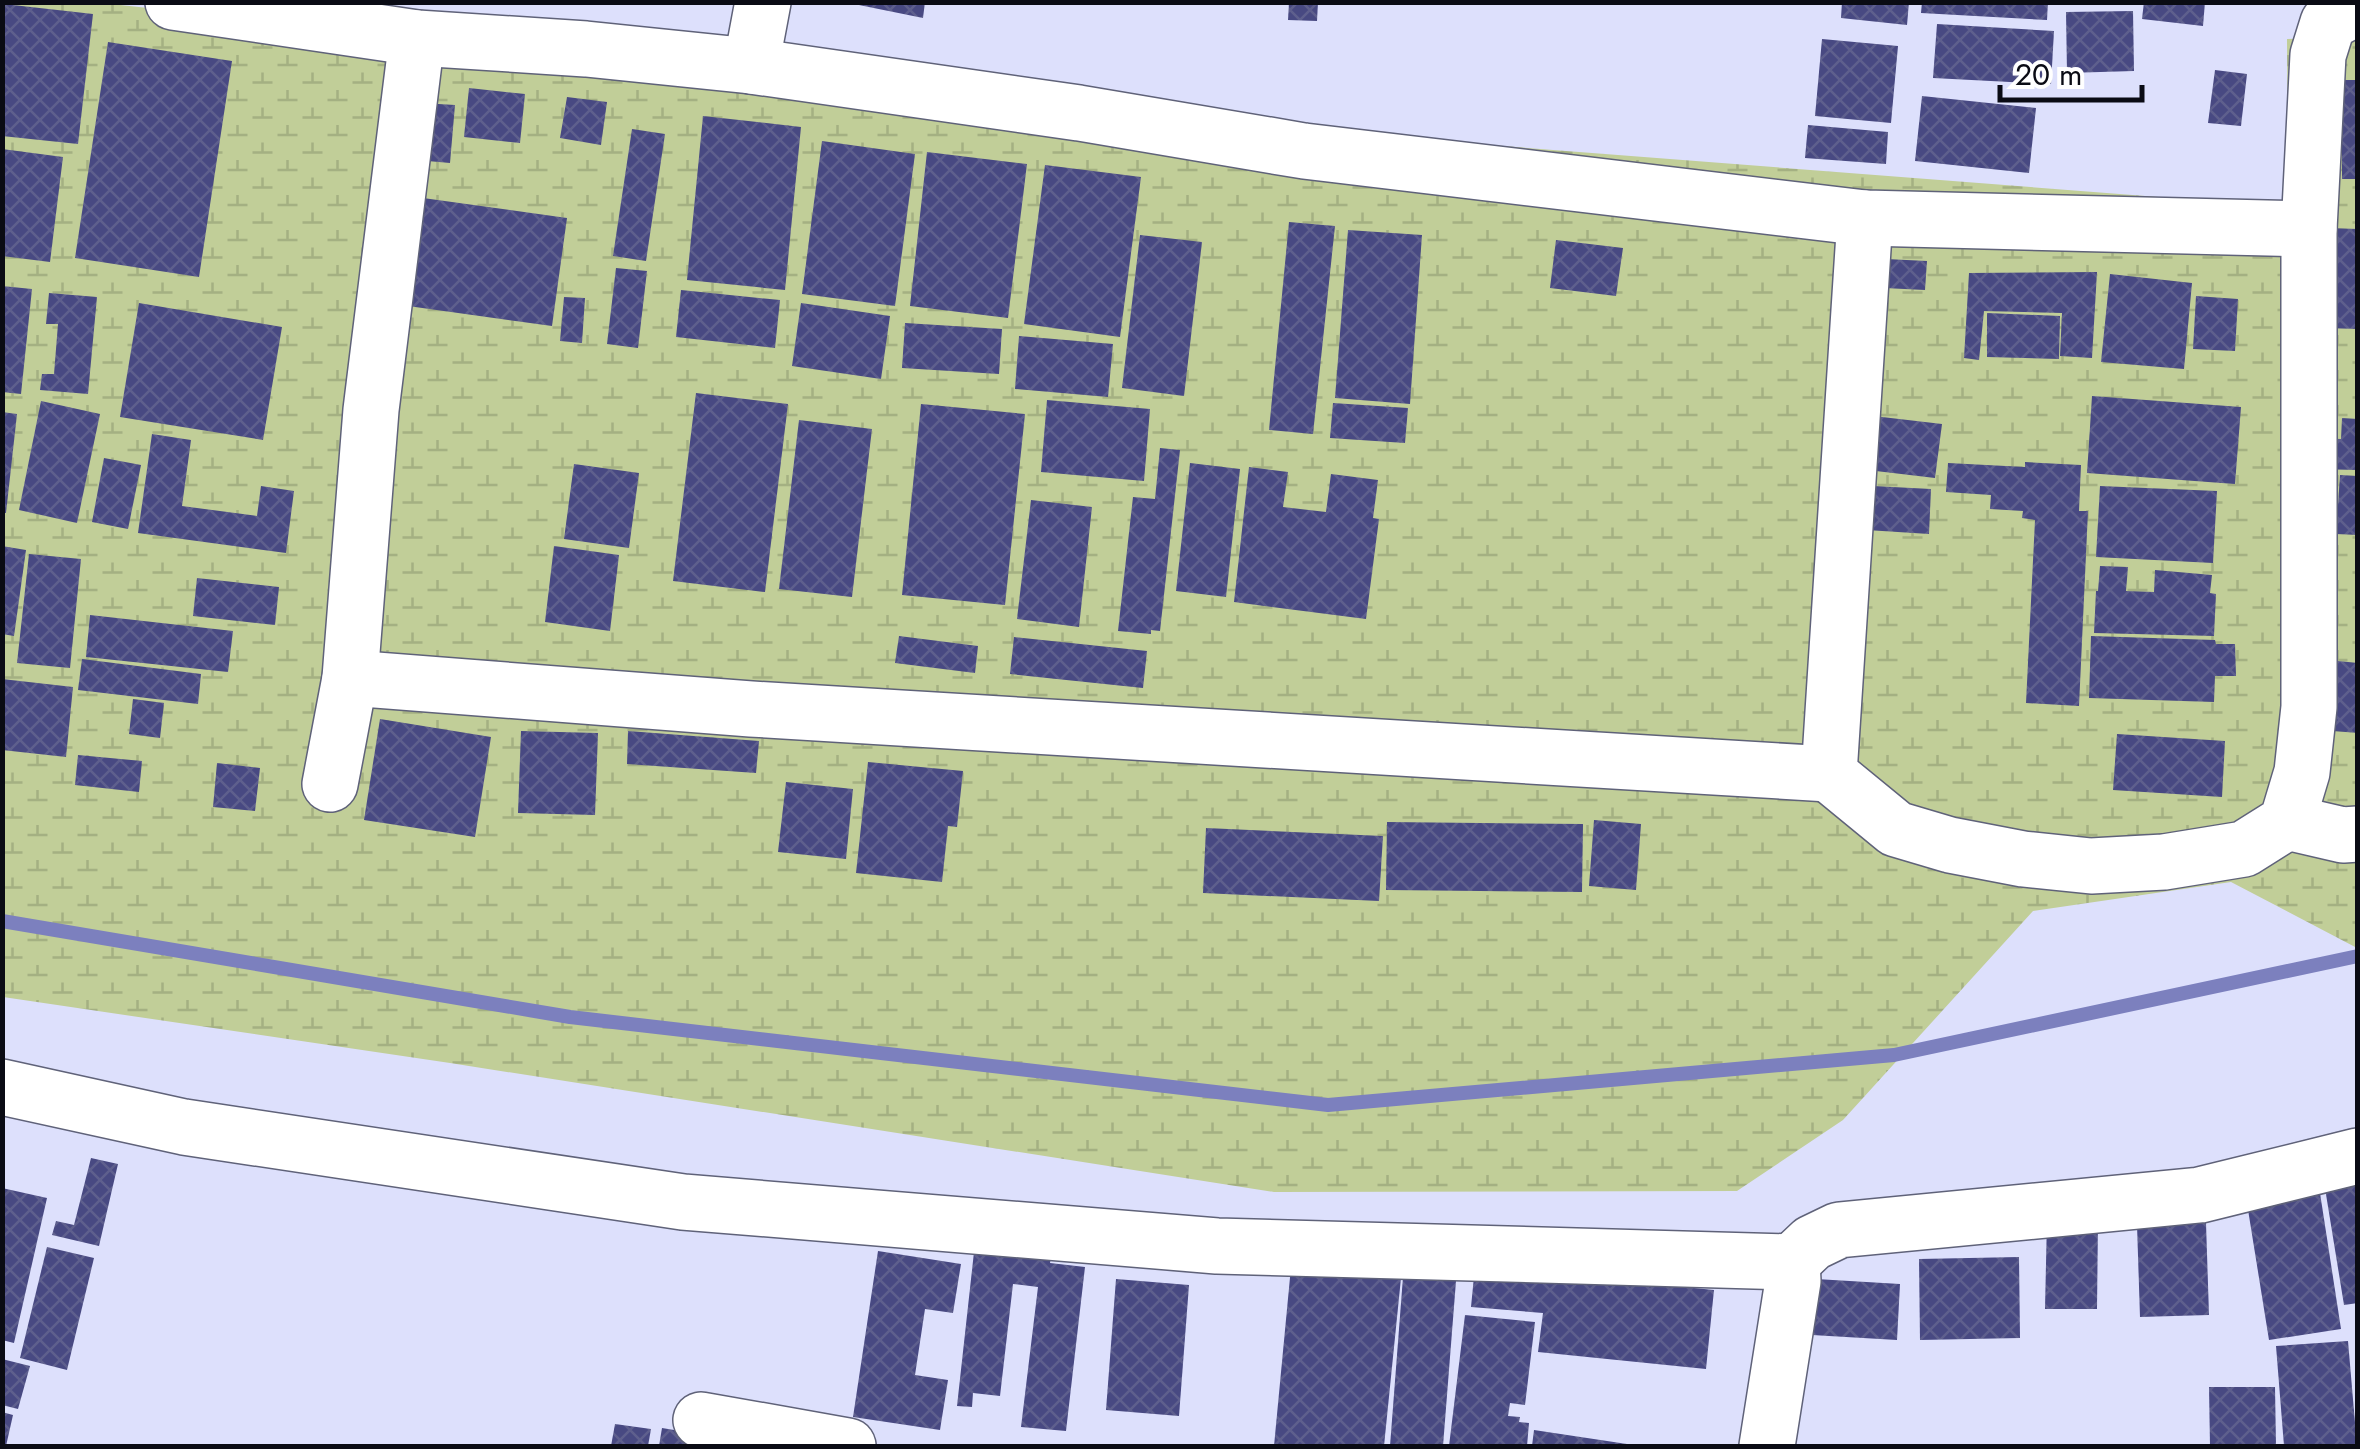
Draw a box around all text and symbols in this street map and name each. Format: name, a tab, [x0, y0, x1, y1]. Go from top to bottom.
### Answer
scale bar	[2000, 40, 2142, 102]
text: 20 m	[2015, 53, 2082, 96]

